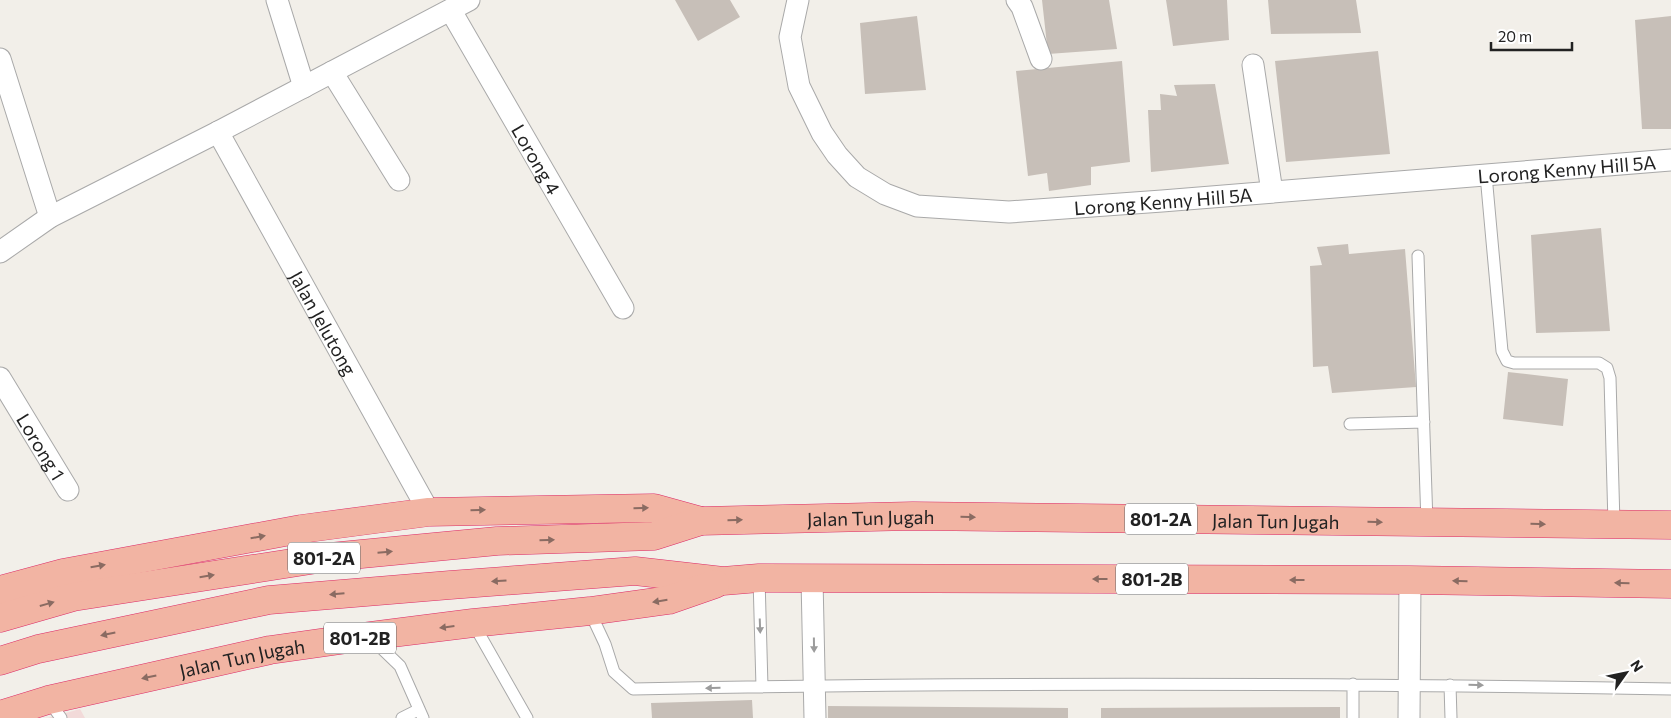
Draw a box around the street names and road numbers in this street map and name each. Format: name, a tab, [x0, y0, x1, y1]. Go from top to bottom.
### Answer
street label: Lorong 4	[507, 120, 566, 198]
street label: Lorong Kenny Hill 5A	[1477, 150, 1657, 187]
street label: Lorong Kenny Hill 5A	[1073, 182, 1253, 219]
street label: Jalan Jelutong	[286, 266, 362, 379]
street label: Lorong 1	[13, 409, 71, 484]
street label: Jalan Tun Jugah	[807, 504, 935, 530]
road number: 801-2A	[1125, 504, 1197, 534]
street label: Jalan Tun Jugah	[1212, 508, 1340, 533]
road number: 801-2A	[288, 542, 360, 574]
road number: 801-2B	[1116, 564, 1188, 594]
road number: 801-2B	[324, 622, 396, 654]
street label: Jalan Tun Jugah	[177, 634, 306, 682]

